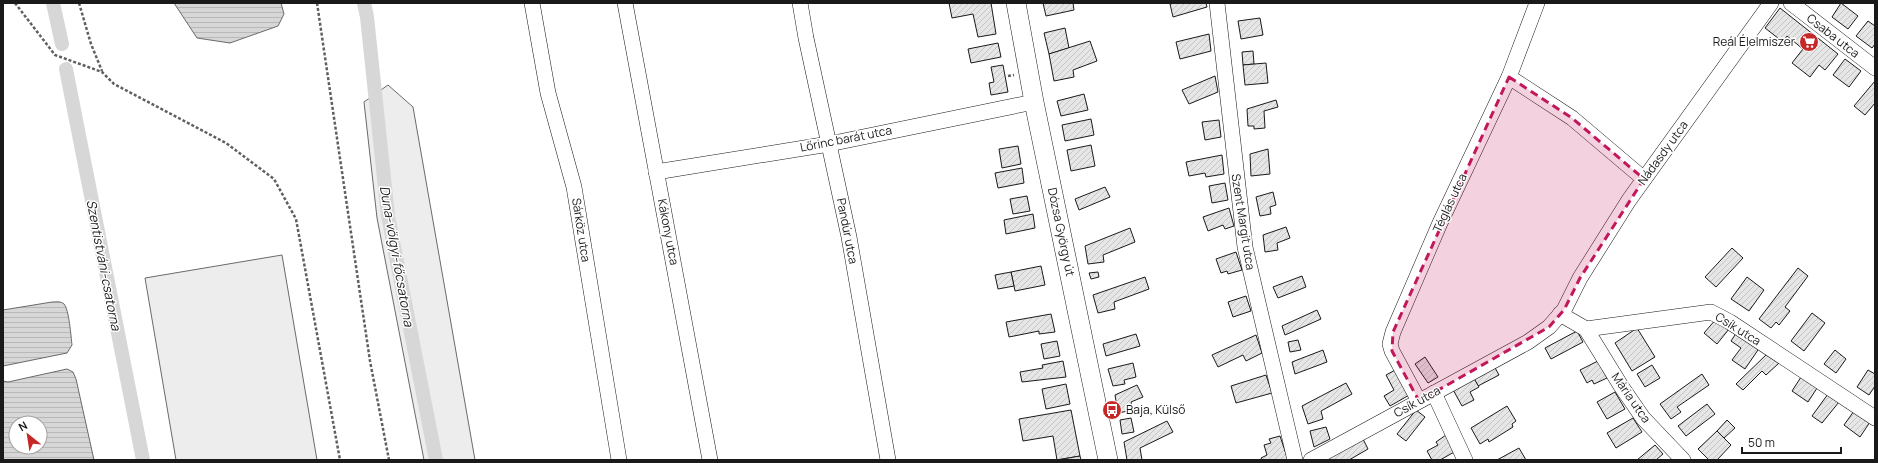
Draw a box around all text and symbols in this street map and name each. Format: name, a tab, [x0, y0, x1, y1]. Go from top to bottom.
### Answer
street label: Csaba utca	[1803, 10, 1863, 62]
supermarket icon: Reál Élelmiszer	[1798, 31, 1820, 53]
place label: Reál Élelmiszer	[1713, 33, 1796, 50]
street label: Nádasdy utca	[1633, 117, 1692, 188]
street label: Lőrinc barát utca	[799, 121, 893, 156]
street label: Téglás utca	[1428, 170, 1471, 235]
street label: Szent Margit utca	[1227, 173, 1260, 271]
water label: Duna-völgyi-főcsatorna	[376, 184, 418, 329]
street label: Dózsa György út	[1044, 186, 1079, 278]
street label: Sárköz utca	[568, 197, 595, 263]
street label: Kákony utca	[654, 197, 683, 267]
street label: Pandúr utca	[833, 197, 862, 265]
water label: Szentistváni-csatorna	[82, 198, 126, 333]
street label: Csík utca	[1712, 308, 1764, 349]
street label: Mária utca	[1608, 369, 1655, 426]
street label: Csík utca	[1390, 382, 1443, 421]
bus stop icon: Baja, Külső	[1101, 399, 1123, 421]
place label: Baja, Külső	[1126, 401, 1185, 418]
north arrow	[8, 415, 48, 455]
text: N	[16, 417, 30, 434]
scale bar	[1742, 429, 1841, 455]
text: 50 m	[1748, 434, 1775, 451]

